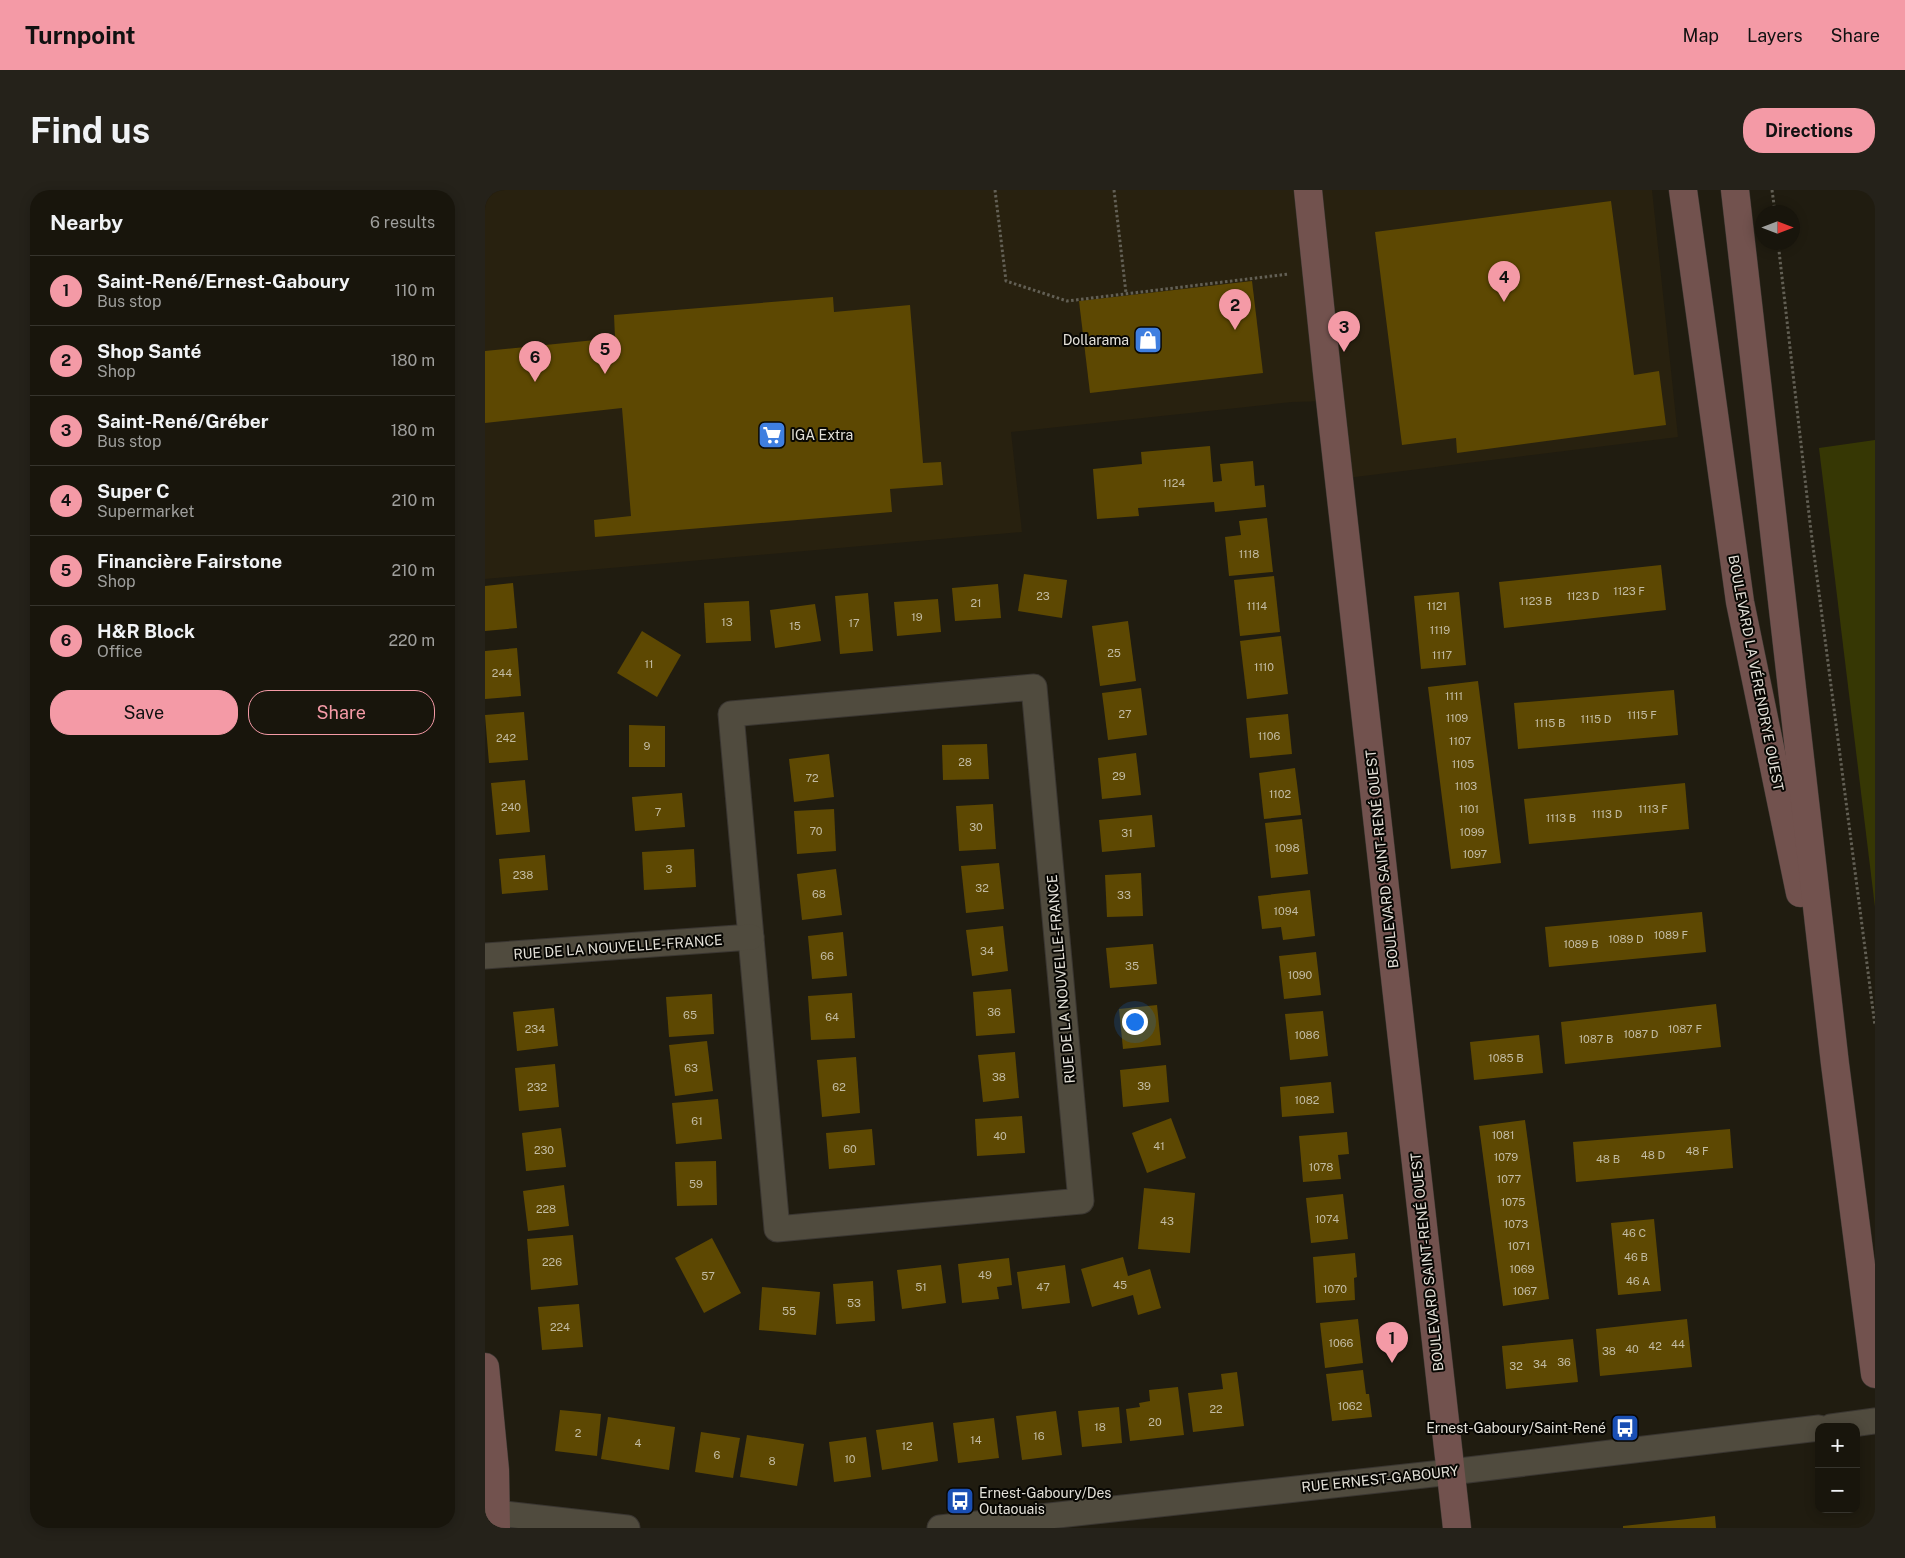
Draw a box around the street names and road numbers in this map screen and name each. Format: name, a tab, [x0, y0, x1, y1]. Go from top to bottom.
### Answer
street label: BOULEVARD LA VÉRENDRYE OUEST	[1725, 553, 1788, 793]
street label: BOULEVARD SAINT-RENÉ OUEST	[1362, 749, 1401, 969]
street label: RUE DE LA NOUVELLE-FRANCE	[1044, 874, 1078, 1084]
street label: RUE DE LA NOUVELLE-FRANCE	[513, 932, 723, 962]
street label: BOULEVARD SAINT-RENÉ OUEST	[1407, 1152, 1446, 1372]
street label: RUE ERNEST-GABOURY	[1301, 1463, 1460, 1495]

